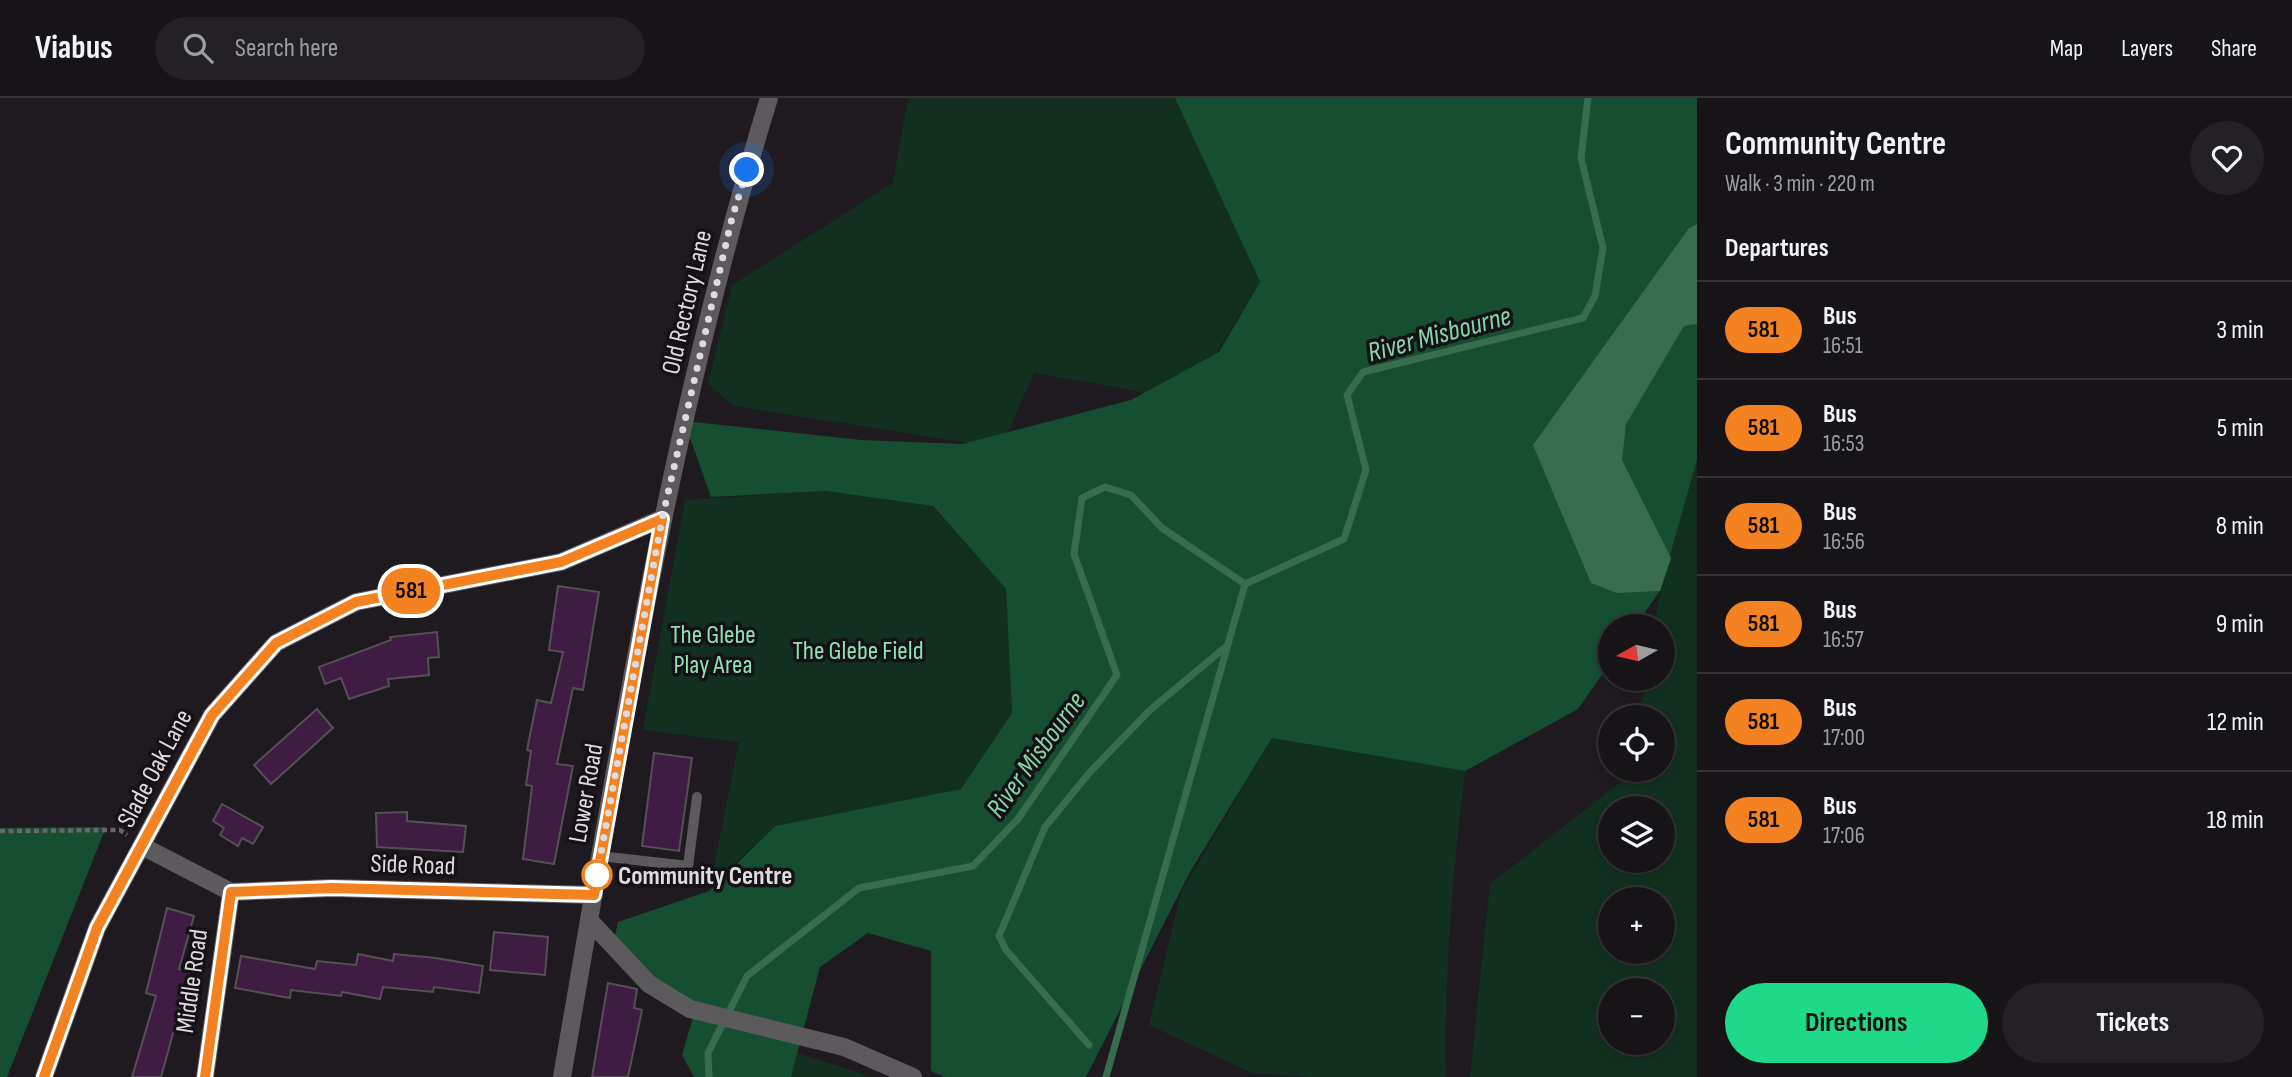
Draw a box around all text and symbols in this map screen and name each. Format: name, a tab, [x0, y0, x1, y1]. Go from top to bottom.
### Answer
search box	[155, 17, 645, 80]
text: Viabus	[35, 28, 113, 68]
icon: search	[179, 29, 217, 67]
text: Search here	[235, 33, 338, 64]
text: Map	[2050, 34, 2083, 63]
text: Layers	[2121, 34, 2173, 63]
text: Share	[2211, 34, 2257, 63]
button: heart	[2190, 121, 2264, 195]
text: Community Centre	[1725, 124, 1946, 164]
your location	[729, 152, 764, 187]
text: Walk · 3 min · 220 m	[1725, 170, 1875, 198]
street label: Old Rectory Lane	[656, 227, 719, 377]
text: Departures	[1725, 233, 1829, 264]
water label: River Misbourne	[1364, 299, 1515, 369]
text: Bus	[1823, 301, 1857, 332]
text: 581	[1748, 315, 1779, 344]
text: 3 min	[2216, 315, 2264, 346]
text: 16:51	[1823, 332, 1863, 360]
text: Bus	[1823, 399, 1857, 430]
text: 581	[1748, 413, 1779, 442]
text: 5 min	[2217, 413, 2264, 444]
text: 16:53	[1823, 430, 1864, 458]
text: Bus	[1823, 497, 1857, 528]
text: 581	[1748, 511, 1779, 540]
text: 8 min	[2216, 511, 2264, 542]
text: 16:56	[1823, 528, 1865, 556]
line badge: 581	[371, 568, 451, 614]
text: 581	[395, 576, 427, 605]
text: Bus	[1823, 595, 1857, 626]
text: 581	[1748, 609, 1779, 638]
text: 9 min	[2216, 609, 2264, 640]
north arrow	[1598, 614, 1675, 691]
map controls	[1598, 614, 1675, 1055]
park label: The Glebe Play Area	[670, 620, 756, 681]
text: 16:57	[1823, 626, 1864, 654]
park label: The Glebe Field	[793, 636, 923, 667]
water label: River Misbourne	[980, 686, 1093, 824]
text: Bus	[1823, 693, 1857, 724]
street label: Slade Oak Lane	[111, 704, 199, 833]
button: locate	[1598, 705, 1675, 782]
text: 581	[1748, 707, 1779, 736]
text: 12 min	[2207, 707, 2264, 738]
text: 17:00	[1823, 724, 1865, 752]
street label: Lower Road	[563, 741, 610, 845]
text: Bus	[1823, 791, 1857, 822]
button: layers	[1598, 796, 1675, 873]
text: 581	[1748, 805, 1779, 834]
text: 18 min	[2207, 805, 2264, 836]
text: 17:06	[1823, 822, 1865, 850]
street label: Side Road	[370, 849, 456, 882]
marker: Community Centre	[582, 860, 612, 890]
place label: Community Centre	[618, 861, 792, 892]
button: +	[1598, 887, 1675, 964]
street label: Middle Road	[170, 927, 215, 1035]
button: −	[1598, 978, 1675, 1055]
button: Directions	[1725, 983, 1988, 1063]
button: Tickets	[2002, 983, 2264, 1063]

